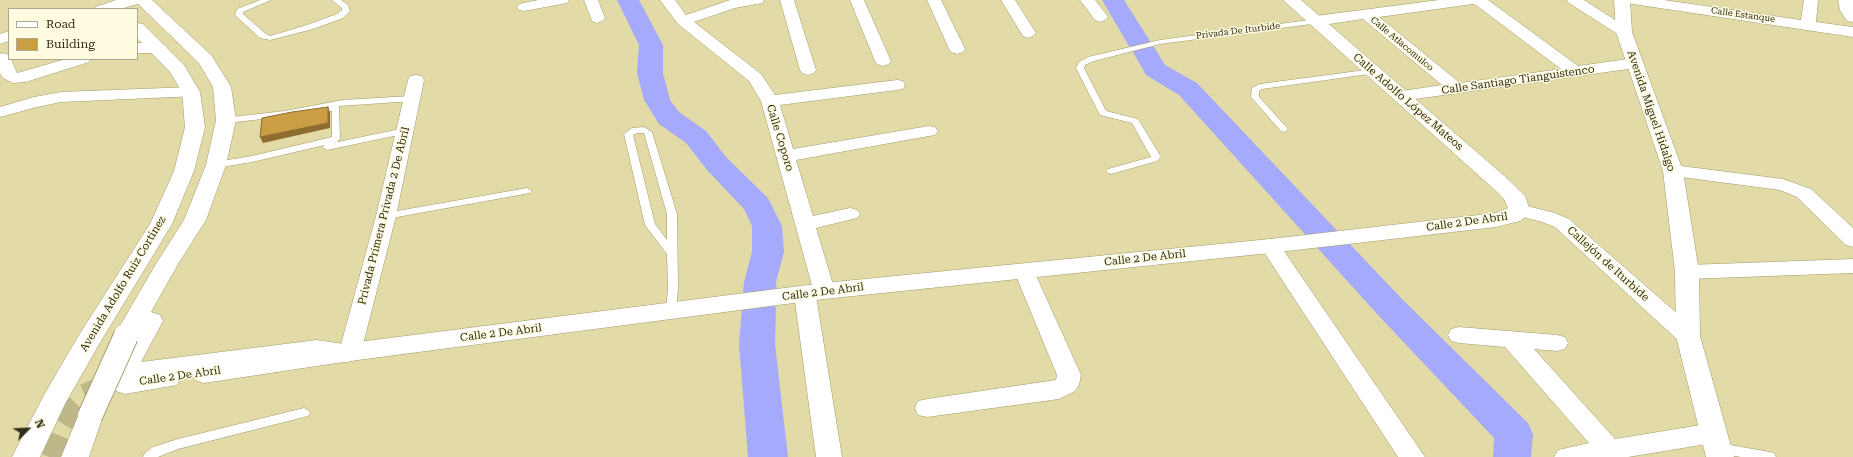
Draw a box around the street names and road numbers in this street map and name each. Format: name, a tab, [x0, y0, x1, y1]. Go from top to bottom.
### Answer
street label: Calle Estanque	[1710, 5, 1776, 25]
street label: Calle Atlacomulco	[1368, 15, 1436, 73]
street label: Privada De Iturbide	[1195, 20, 1281, 42]
street label: Avenida Miguel Hidalgo	[1624, 49, 1678, 173]
street label: Calle Adolfo López Mateos	[1350, 51, 1466, 153]
street label: Calle Santiago Tianguistenco	[1441, 63, 1595, 97]
street label: Calle Coporo	[764, 103, 796, 173]
street label: Privada Primera Privada 2 De Abril	[355, 126, 413, 306]
street label: Calle 2 De Abril	[1425, 210, 1509, 234]
street label: Avenida Adolfo Ruiz Cortinez	[77, 214, 169, 354]
street label: Callejón de Iturbide	[1564, 224, 1652, 304]
street label: Calle 2 De Abril	[1103, 247, 1187, 269]
street label: Calle 2 De Abril	[781, 280, 865, 304]
street label: Calle 2 De Abril	[459, 321, 543, 345]
street label: Calle 2 De Abril	[138, 364, 222, 388]

